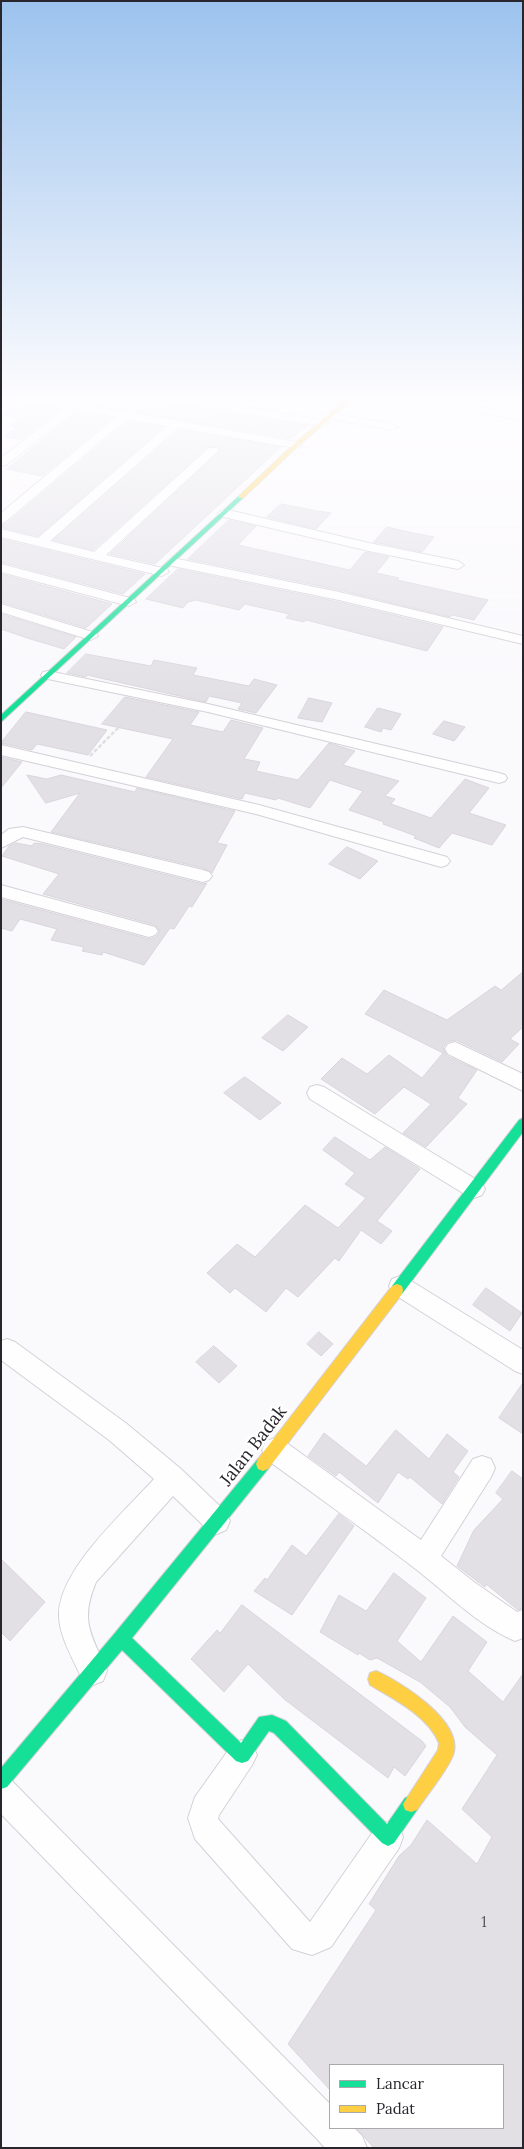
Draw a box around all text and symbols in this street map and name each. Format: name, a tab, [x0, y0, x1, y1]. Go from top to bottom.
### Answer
street label: Jalan Badak	[216, 1402, 292, 1490]
house number: 1	[481, 1914, 487, 1932]
legend	[329, 2064, 504, 2129]
text: Lancar	[376, 2074, 424, 2093]
text: Padat	[376, 2099, 415, 2118]

